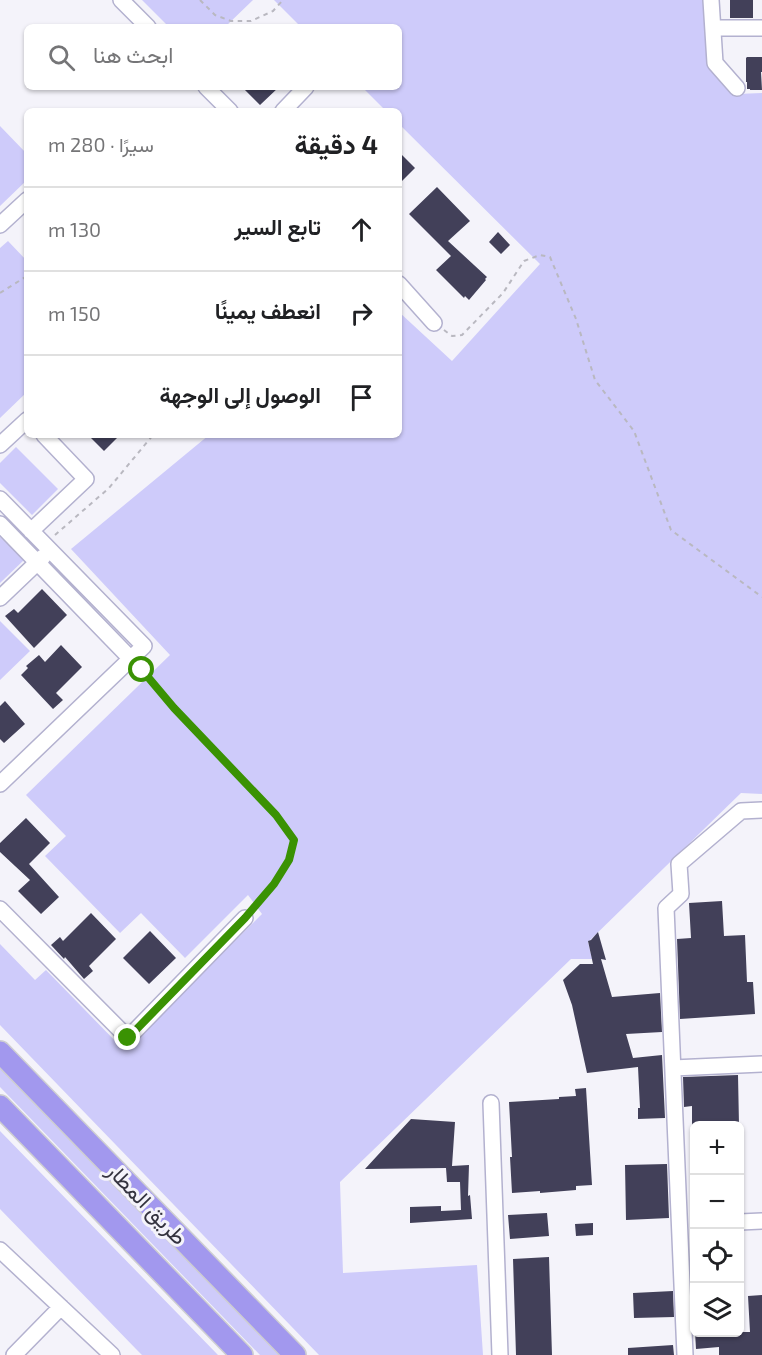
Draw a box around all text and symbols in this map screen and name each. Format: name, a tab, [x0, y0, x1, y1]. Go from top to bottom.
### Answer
search box	[24, 24, 402, 90]
icon: search	[45, 41, 78, 74]
text: ابحث هنا	[93, 41, 173, 67]
text: 4 دقيقة	[295, 128, 378, 159]
text: سيرًا · 280 m	[48, 132, 154, 156]
text: تابع السير	[234, 213, 321, 239]
icon: ahead	[345, 213, 378, 246]
text: 130 m	[48, 217, 101, 241]
text: انعطف يمينًا	[215, 297, 321, 323]
icon: right	[345, 297, 378, 330]
text: 150 m	[48, 301, 101, 325]
text: الوصول إلى الوجهة	[159, 381, 321, 407]
icon: arrive	[345, 381, 378, 414]
route start	[128, 656, 154, 682]
route end	[114, 1024, 140, 1050]
map controls	[690, 1121, 744, 1337]
button: +	[690, 1121, 744, 1175]
street label: طريق المطار	[100, 1156, 193, 1251]
button: −	[690, 1175, 744, 1229]
button: locate	[690, 1229, 744, 1283]
button: layers	[690, 1283, 744, 1337]

